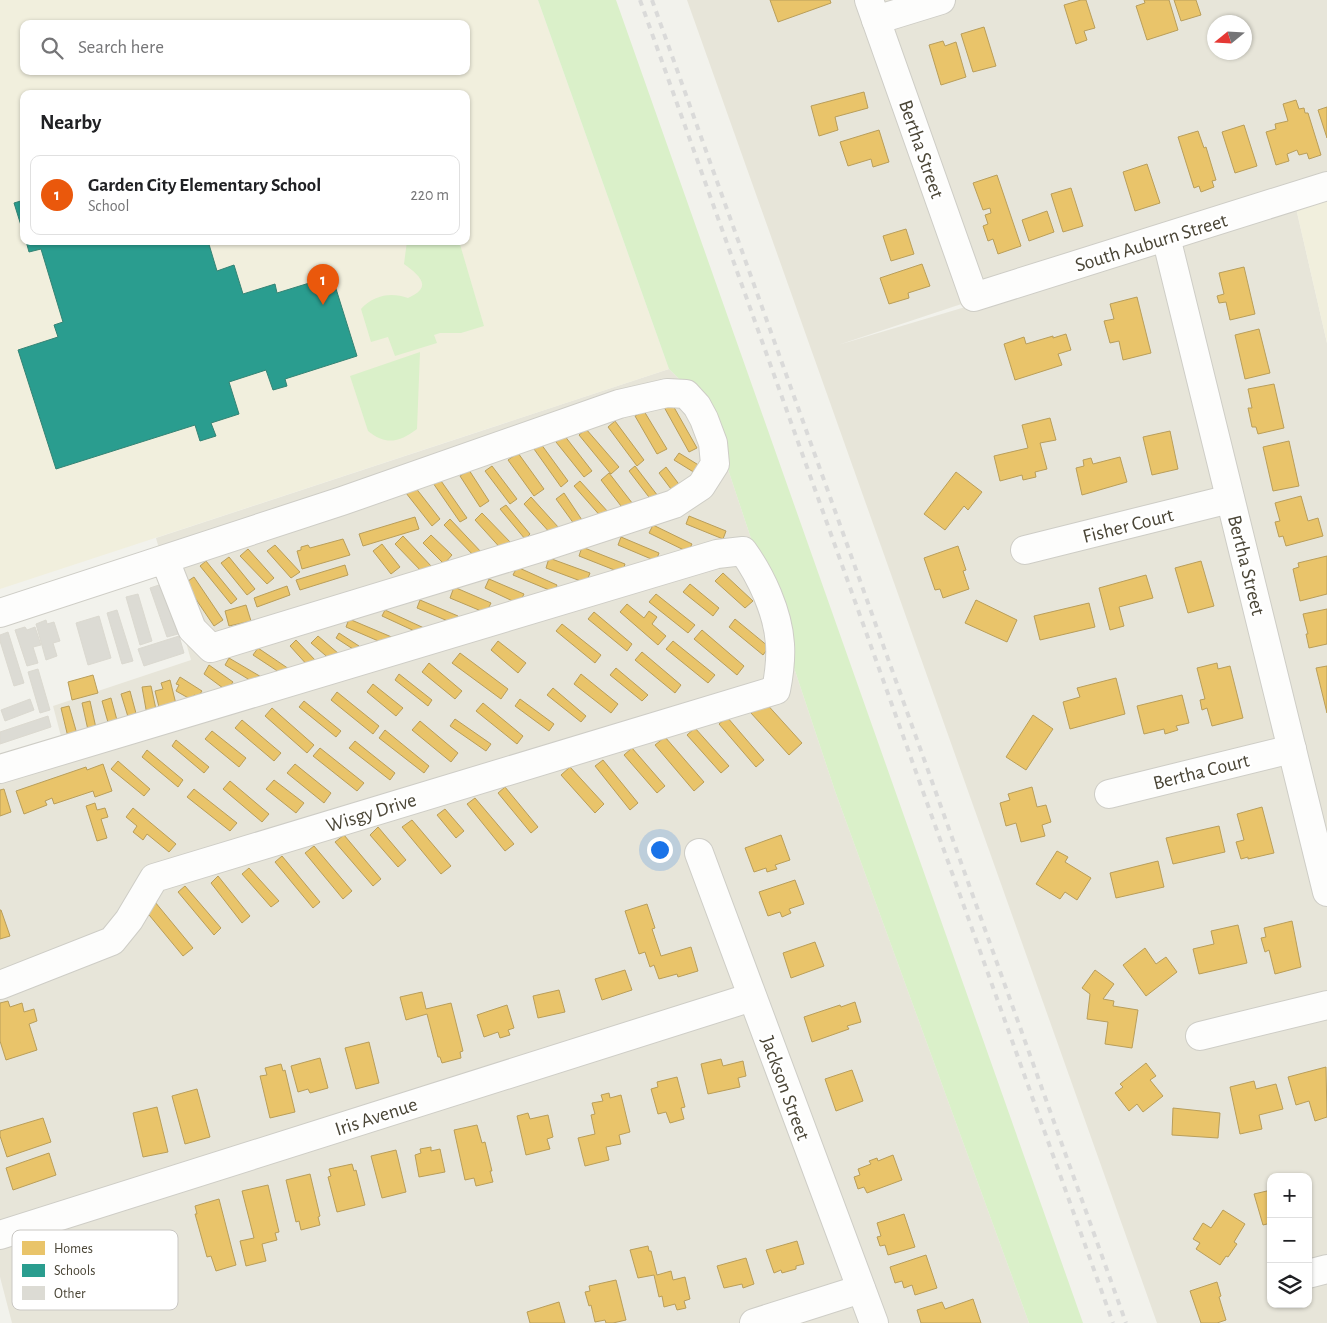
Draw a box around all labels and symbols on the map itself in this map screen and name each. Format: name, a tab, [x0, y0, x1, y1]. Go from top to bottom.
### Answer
north arrow	[1207, 15, 1252, 60]
street label: Bertha Street	[895, 98, 947, 202]
street label: South Auburn Street	[1073, 210, 1230, 276]
pin: 1	[307, 264, 339, 305]
street label: Fisher Court	[1081, 505, 1176, 547]
street label: Bertha Street	[1224, 513, 1268, 618]
street label: Bertha Court	[1151, 750, 1252, 794]
street label: Wisgy Drive	[324, 790, 419, 836]
your location	[647, 837, 673, 863]
street label: Jackson Street	[757, 1033, 813, 1144]
street label: Iris Avenue	[333, 1094, 420, 1140]
legend	[12, 1230, 178, 1310]
text: Homes	[54, 1242, 93, 1256]
text: Schools	[54, 1264, 95, 1278]
text: Other	[54, 1287, 86, 1301]

